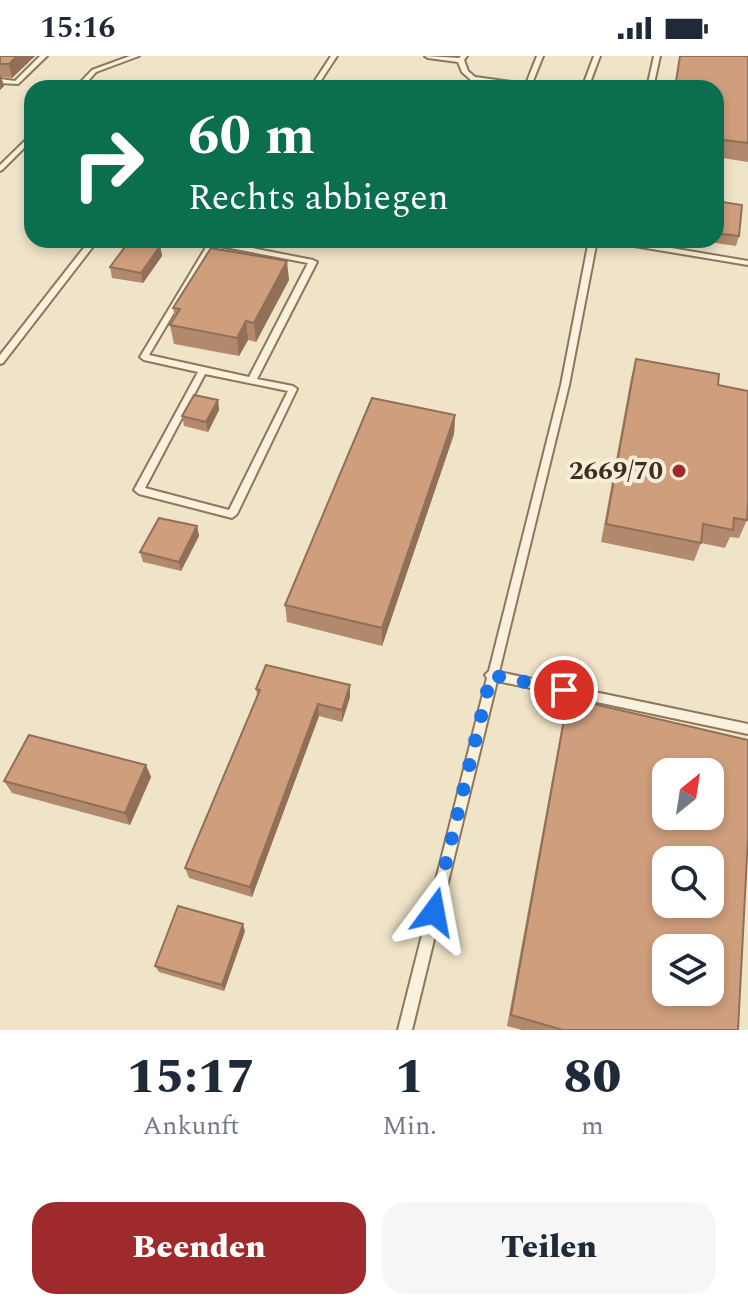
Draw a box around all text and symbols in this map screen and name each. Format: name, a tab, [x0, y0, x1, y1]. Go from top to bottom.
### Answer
text: 15:16	[40, 5, 115, 51]
text: 60 m	[188, 94, 315, 179]
icon: right	[56, 112, 160, 216]
text: Rechts abbiegen	[188, 171, 449, 226]
place label: 2669/70	[569, 451, 663, 491]
marker: 2669/70	[670, 462, 688, 480]
pin	[530, 656, 598, 724]
icon: arrive	[542, 668, 586, 712]
north arrow	[652, 758, 724, 830]
map controls	[652, 758, 724, 1006]
button: search	[652, 846, 724, 918]
position arrow	[392, 870, 476, 954]
button: layers	[652, 934, 724, 1006]
text: 15:17	[127, 1041, 255, 1114]
text: 1	[395, 1041, 424, 1114]
text: 80	[564, 1041, 621, 1114]
text: Ankunft	[143, 1106, 239, 1146]
text: Min.	[382, 1106, 437, 1146]
text: m	[581, 1106, 604, 1146]
button: Beenden	[32, 1202, 366, 1294]
button: Teilen	[382, 1202, 716, 1294]

